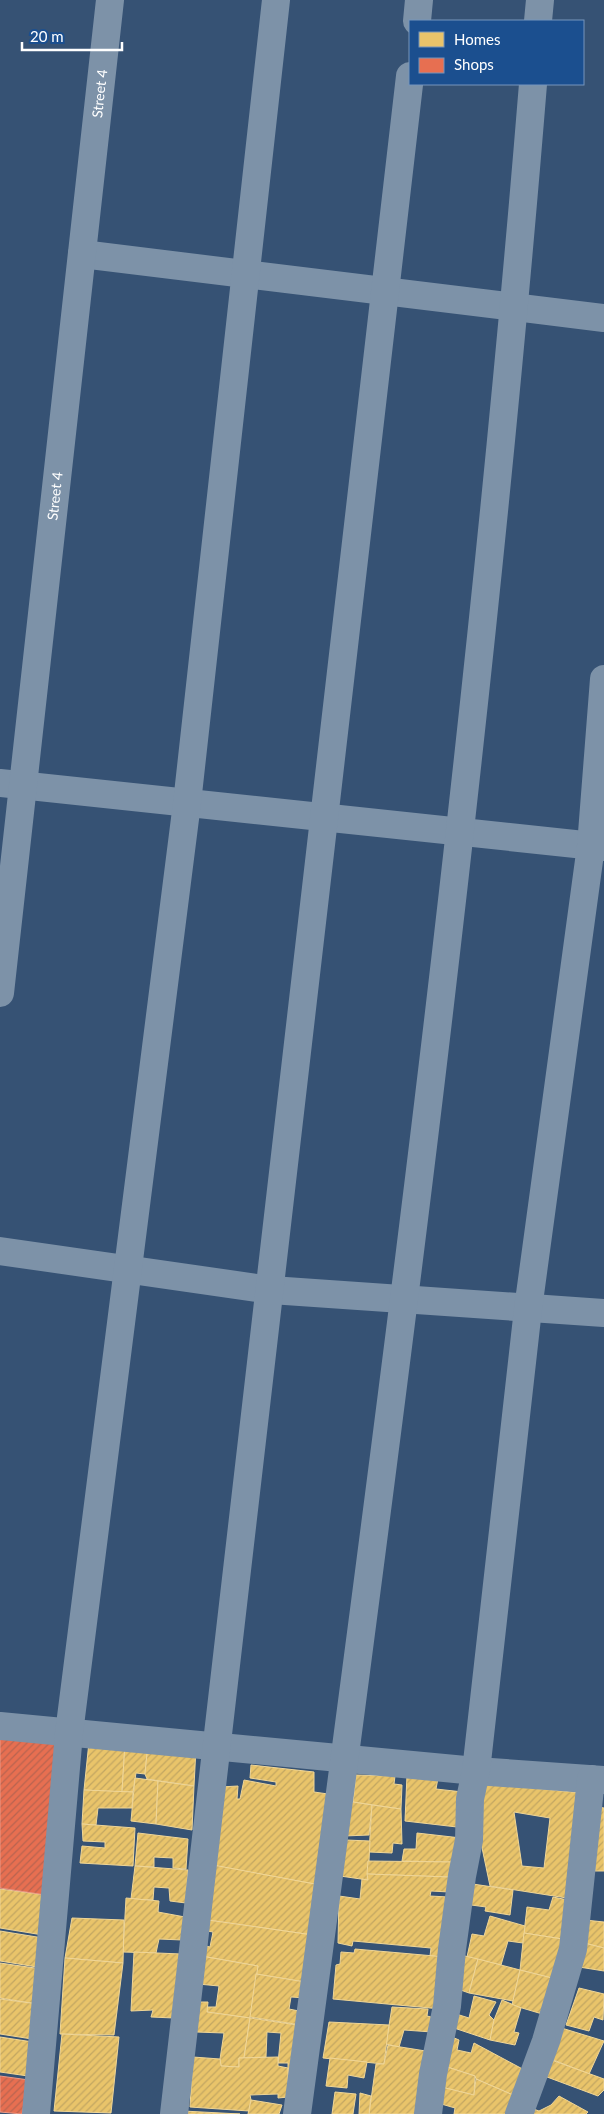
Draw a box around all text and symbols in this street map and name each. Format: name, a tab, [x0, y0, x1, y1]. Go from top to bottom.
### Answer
scale bar	[22, 20, 122, 52]
legend	[409, 20, 584, 85]
text: 20 m	[30, 27, 64, 45]
text: Homes	[454, 30, 500, 48]
text: Shops	[454, 55, 494, 73]
street label: Street 4	[88, 68, 110, 119]
street label: Street 4	[43, 471, 66, 521]

